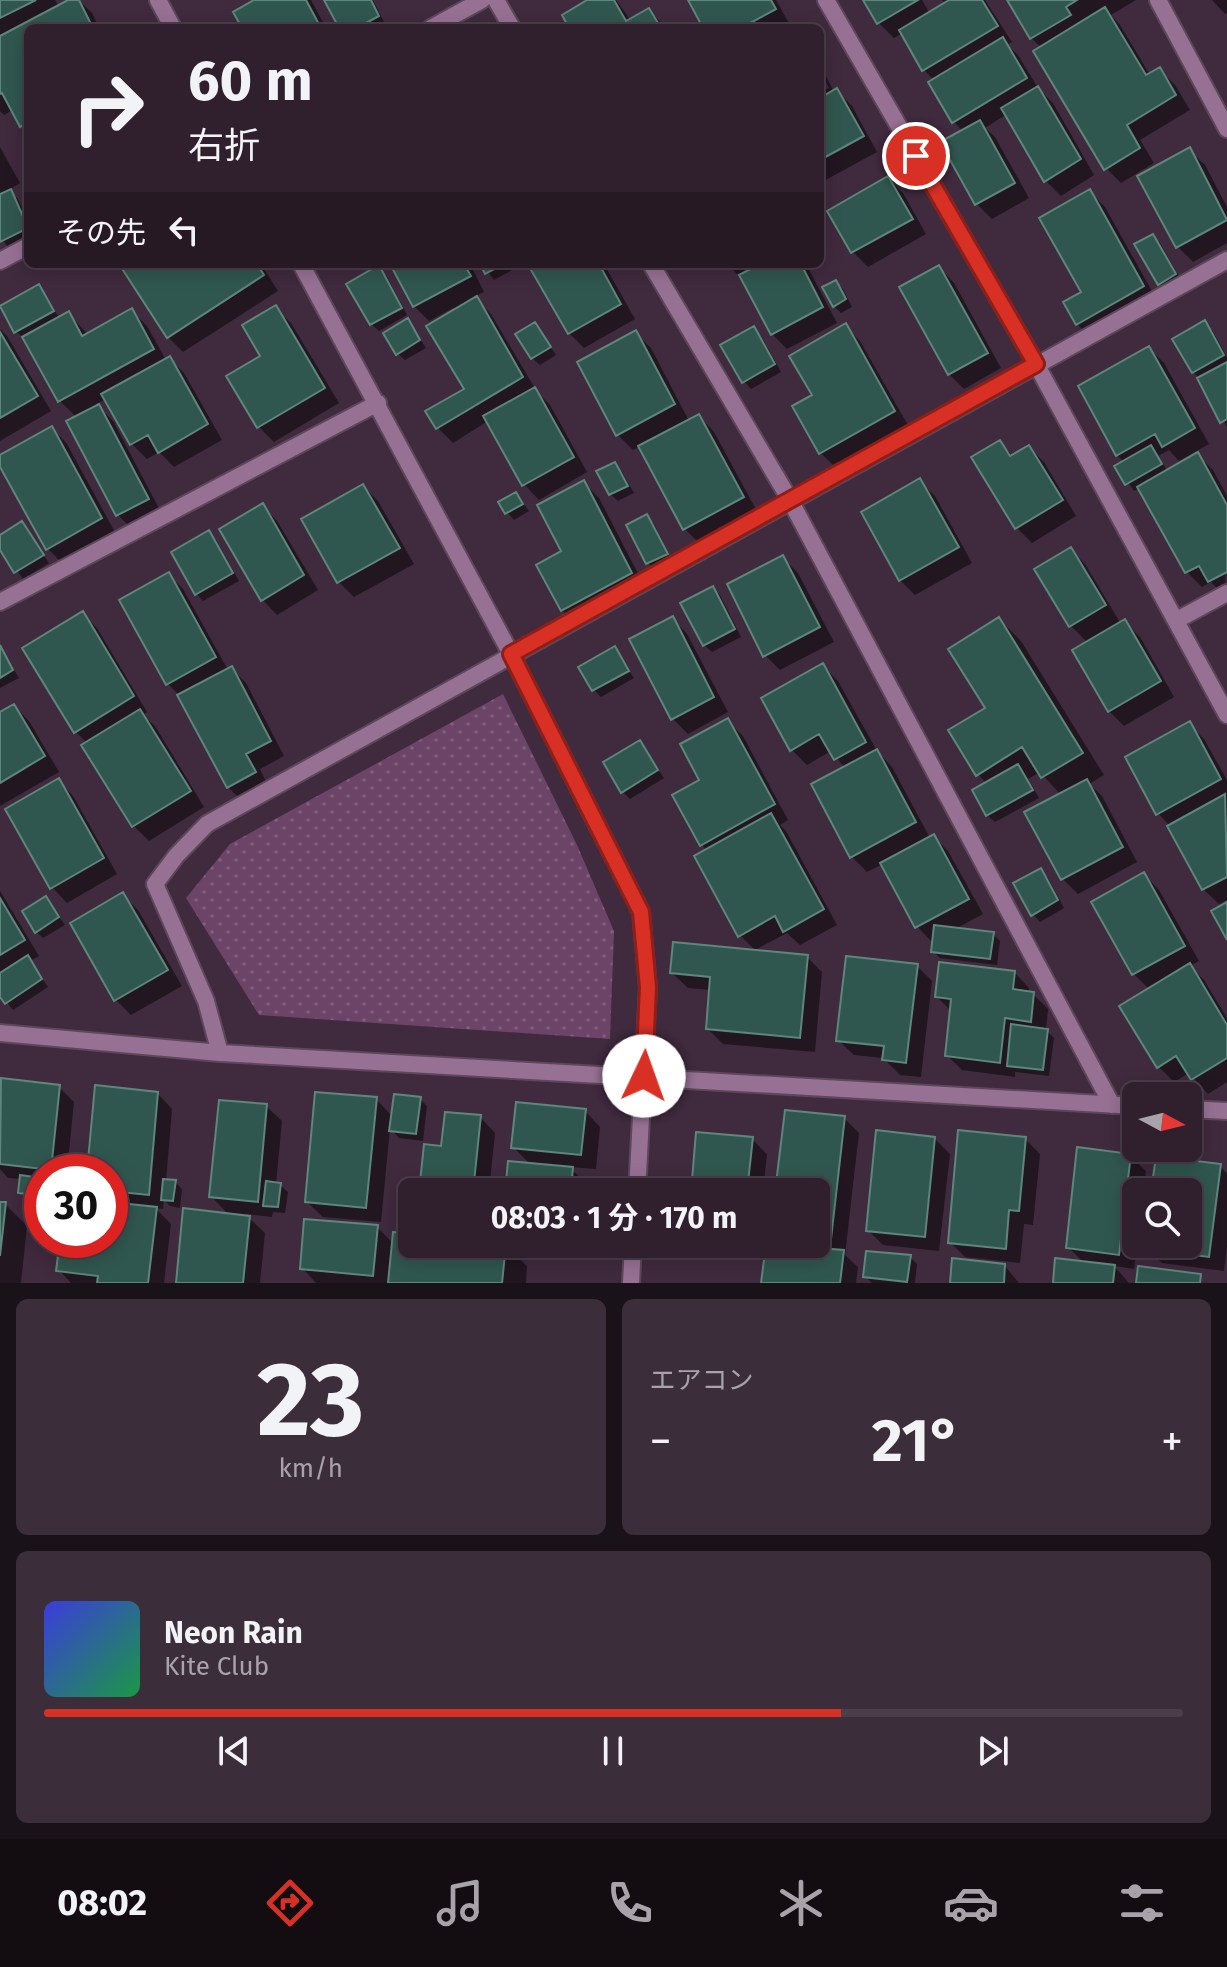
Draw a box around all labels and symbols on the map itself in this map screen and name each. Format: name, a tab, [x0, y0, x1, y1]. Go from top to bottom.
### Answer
pin	[882, 122, 950, 190]
position arrow	[602, 1034, 686, 1118]
north arrow	[1122, 1082, 1202, 1162]
speed limit sign: 30	[24, 1154, 128, 1258]

